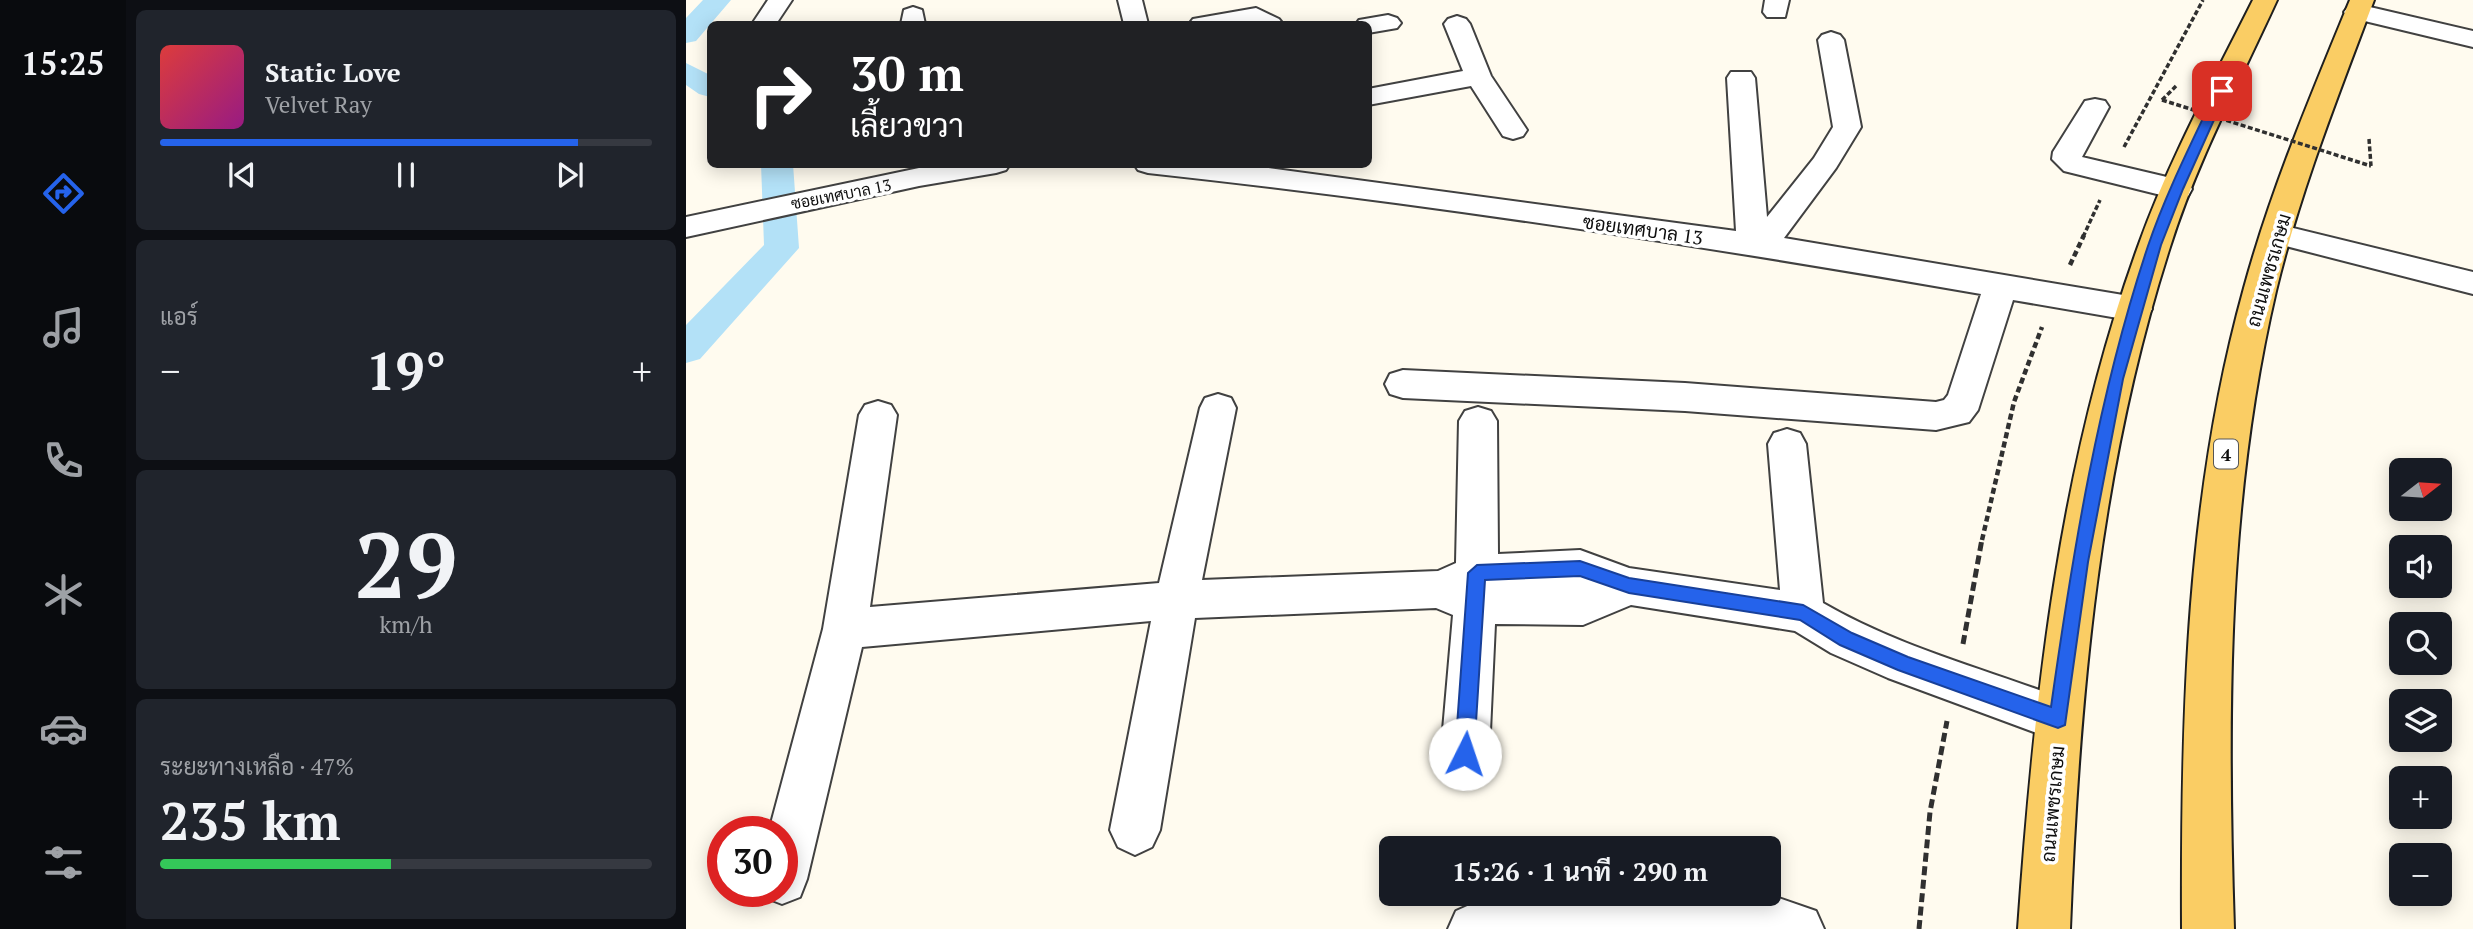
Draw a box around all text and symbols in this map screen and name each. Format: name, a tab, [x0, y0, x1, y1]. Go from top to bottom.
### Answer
text: 30 m	[850, 40, 964, 105]
text: 15:25	[21, 42, 105, 84]
icon: right	[735, 49, 826, 140]
text: Static Love	[265, 55, 401, 89]
pin	[2192, 61, 2252, 121]
icon: arrive	[2203, 72, 2241, 110]
text: Velvet Ray	[265, 89, 372, 120]
text: เลี้ยวขวา	[850, 104, 964, 146]
icon: previous	[223, 156, 261, 194]
icon: pause	[387, 156, 425, 194]
icon: next	[551, 156, 589, 194]
icon: directions	[39, 169, 88, 218]
street label: ซอยเทศบาล 13	[789, 173, 893, 215]
street label: ซอยเทศบาล 13	[1581, 208, 1705, 250]
street label: ถนนเพชรเกษม	[2240, 210, 2296, 330]
text: แอร์	[160, 301, 198, 332]
icon: music	[39, 303, 88, 352]
text: 19°	[366, 336, 446, 405]
text: −	[160, 346, 180, 396]
text: +	[632, 346, 652, 396]
icon: phone	[39, 436, 88, 485]
road number: 4	[2214, 440, 2238, 468]
north arrow	[2389, 458, 2452, 522]
map controls	[2389, 458, 2452, 906]
text: 29	[355, 503, 457, 624]
button: sound	[2389, 535, 2452, 598]
icon: climate	[39, 570, 88, 619]
text: km/h	[379, 609, 433, 640]
button: search	[2389, 612, 2452, 675]
button: layers	[2389, 689, 2452, 752]
icon: car	[39, 704, 88, 753]
position arrow	[1428, 717, 1502, 791]
street label: ถนนเพชรเกษม	[2034, 745, 2070, 863]
text: ระยะทางเหลือ · 47%	[160, 751, 354, 782]
button: +	[2389, 766, 2452, 829]
text: 235 km	[160, 786, 341, 855]
speed limit sign: 30	[707, 816, 798, 907]
icon: filters	[39, 838, 88, 887]
button: −	[2389, 843, 2452, 906]
text: 15:26 · 1 นาที · 290 m	[1452, 854, 1708, 888]

